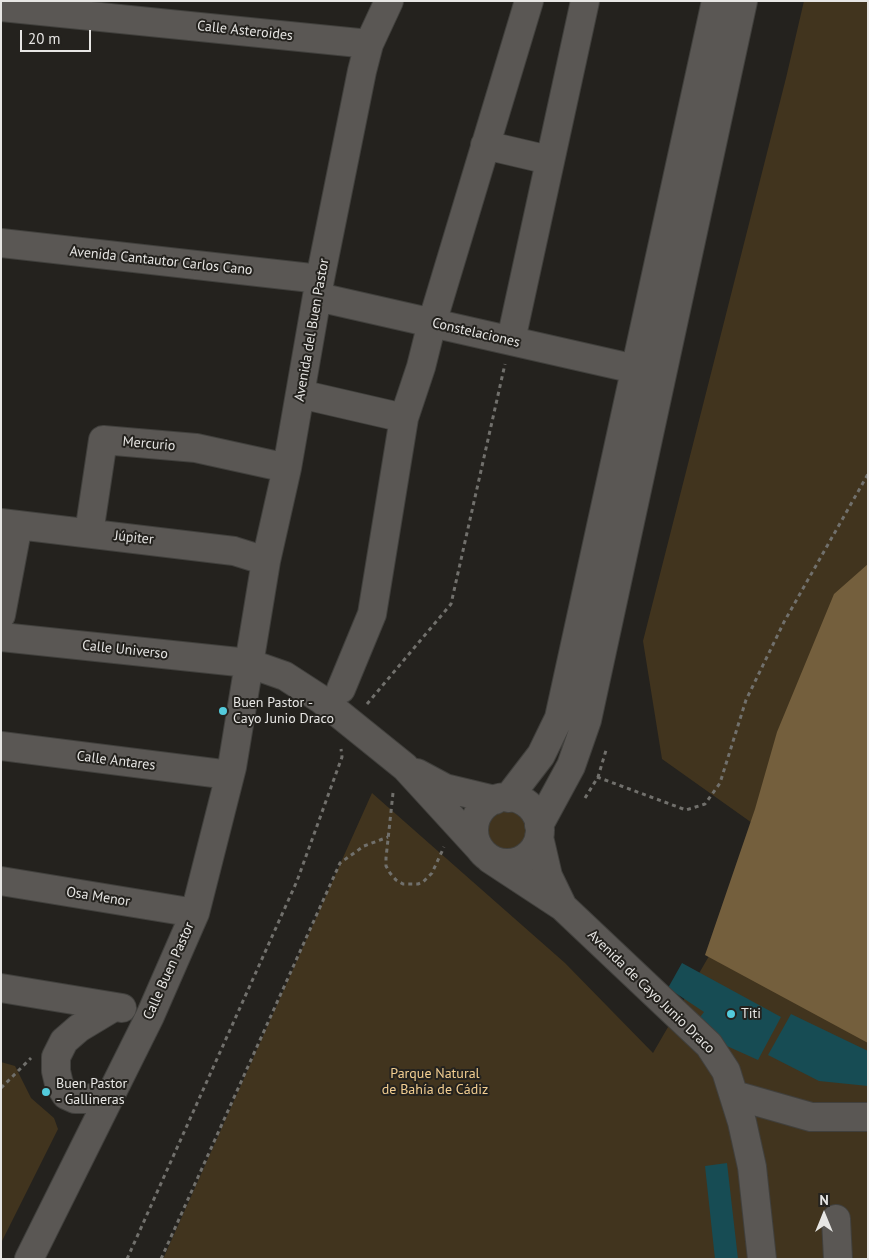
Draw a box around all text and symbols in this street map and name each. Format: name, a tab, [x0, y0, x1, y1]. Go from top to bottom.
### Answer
street label: Calle Asteroides	[196, 18, 294, 44]
scale bar	[22, 20, 94, 52]
text: 20 m	[28, 29, 61, 48]
street label: Avenida Cantautor Carlos Cano	[69, 243, 253, 279]
street label: Avenida del Buen Pastor	[291, 257, 333, 403]
street label: Constelaciones	[430, 315, 522, 351]
street label: Mercurio	[122, 433, 176, 455]
street label: Júpiter	[114, 528, 154, 548]
street label: Calle Universo	[81, 637, 169, 663]
place label: Buen Pastor - Cayo Junio Draco	[233, 695, 334, 728]
marker: Buen Pastor - Cayo Junio Draco	[217, 705, 229, 717]
street label: Calle Antares	[76, 748, 156, 774]
street label: Osa Menor	[65, 884, 131, 910]
street label: Calle Buen Pastor	[140, 920, 198, 1022]
street label: Avenida de Cayo Junio Draco	[584, 927, 718, 1057]
place label: Titi	[741, 1006, 761, 1022]
marker: Titi	[725, 1008, 737, 1020]
park label: Parque Natural de Bahía de Cádiz	[382, 1066, 488, 1098]
place label: Buen Pastor - Gallineras	[56, 1076, 127, 1108]
marker: Buen Pastor - Gallineras	[40, 1086, 52, 1098]
north arrow	[799, 1190, 849, 1240]
text: N	[819, 1191, 829, 1209]

